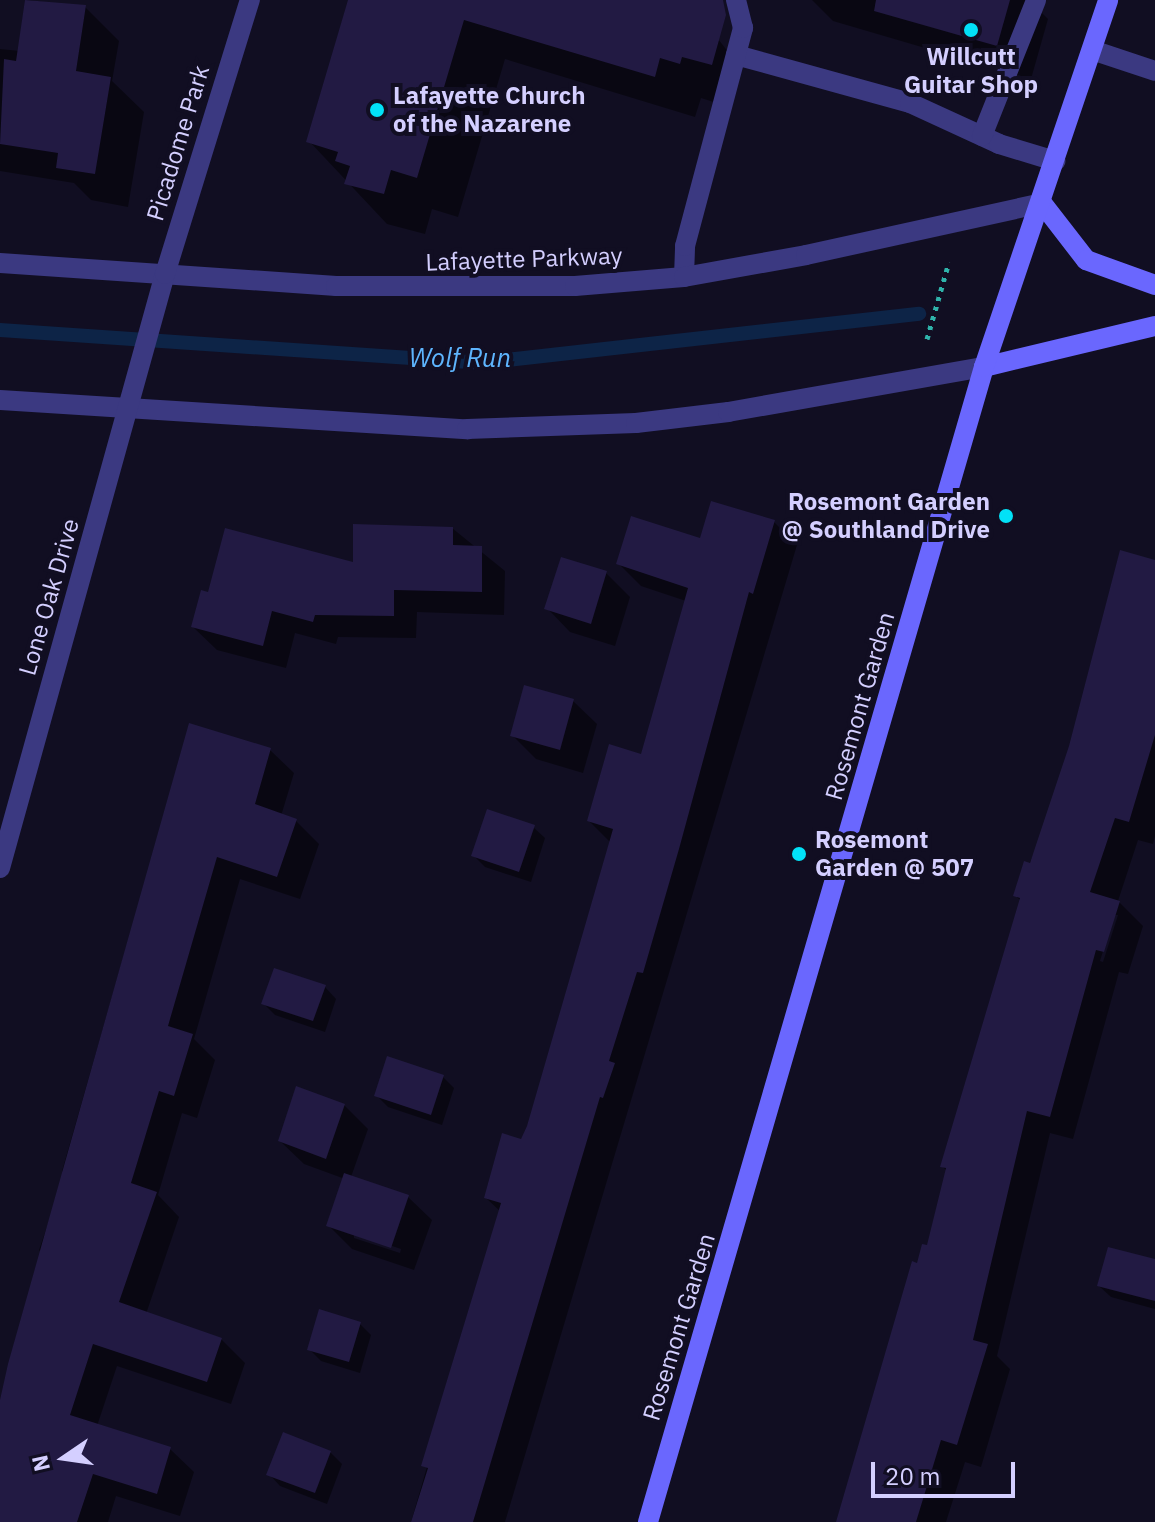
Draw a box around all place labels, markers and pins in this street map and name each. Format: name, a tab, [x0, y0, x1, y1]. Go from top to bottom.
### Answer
marker: Willcutt Guitar Shop	[962, 21, 980, 39]
place label: Willcutt Guitar Shop	[904, 43, 1038, 99]
place label: Lafayette Church of the Nazarene	[393, 82, 586, 138]
marker: Lafayette Church of the Nazarene	[368, 101, 386, 119]
place label: Rosemont Garden @ Southland Drive	[781, 488, 990, 544]
marker: Rosemont Garden @ Southland Drive	[997, 507, 1015, 525]
place label: Rosemont Garden @ 507	[815, 826, 974, 882]
marker: Rosemont Garden @ 507	[790, 845, 808, 863]

